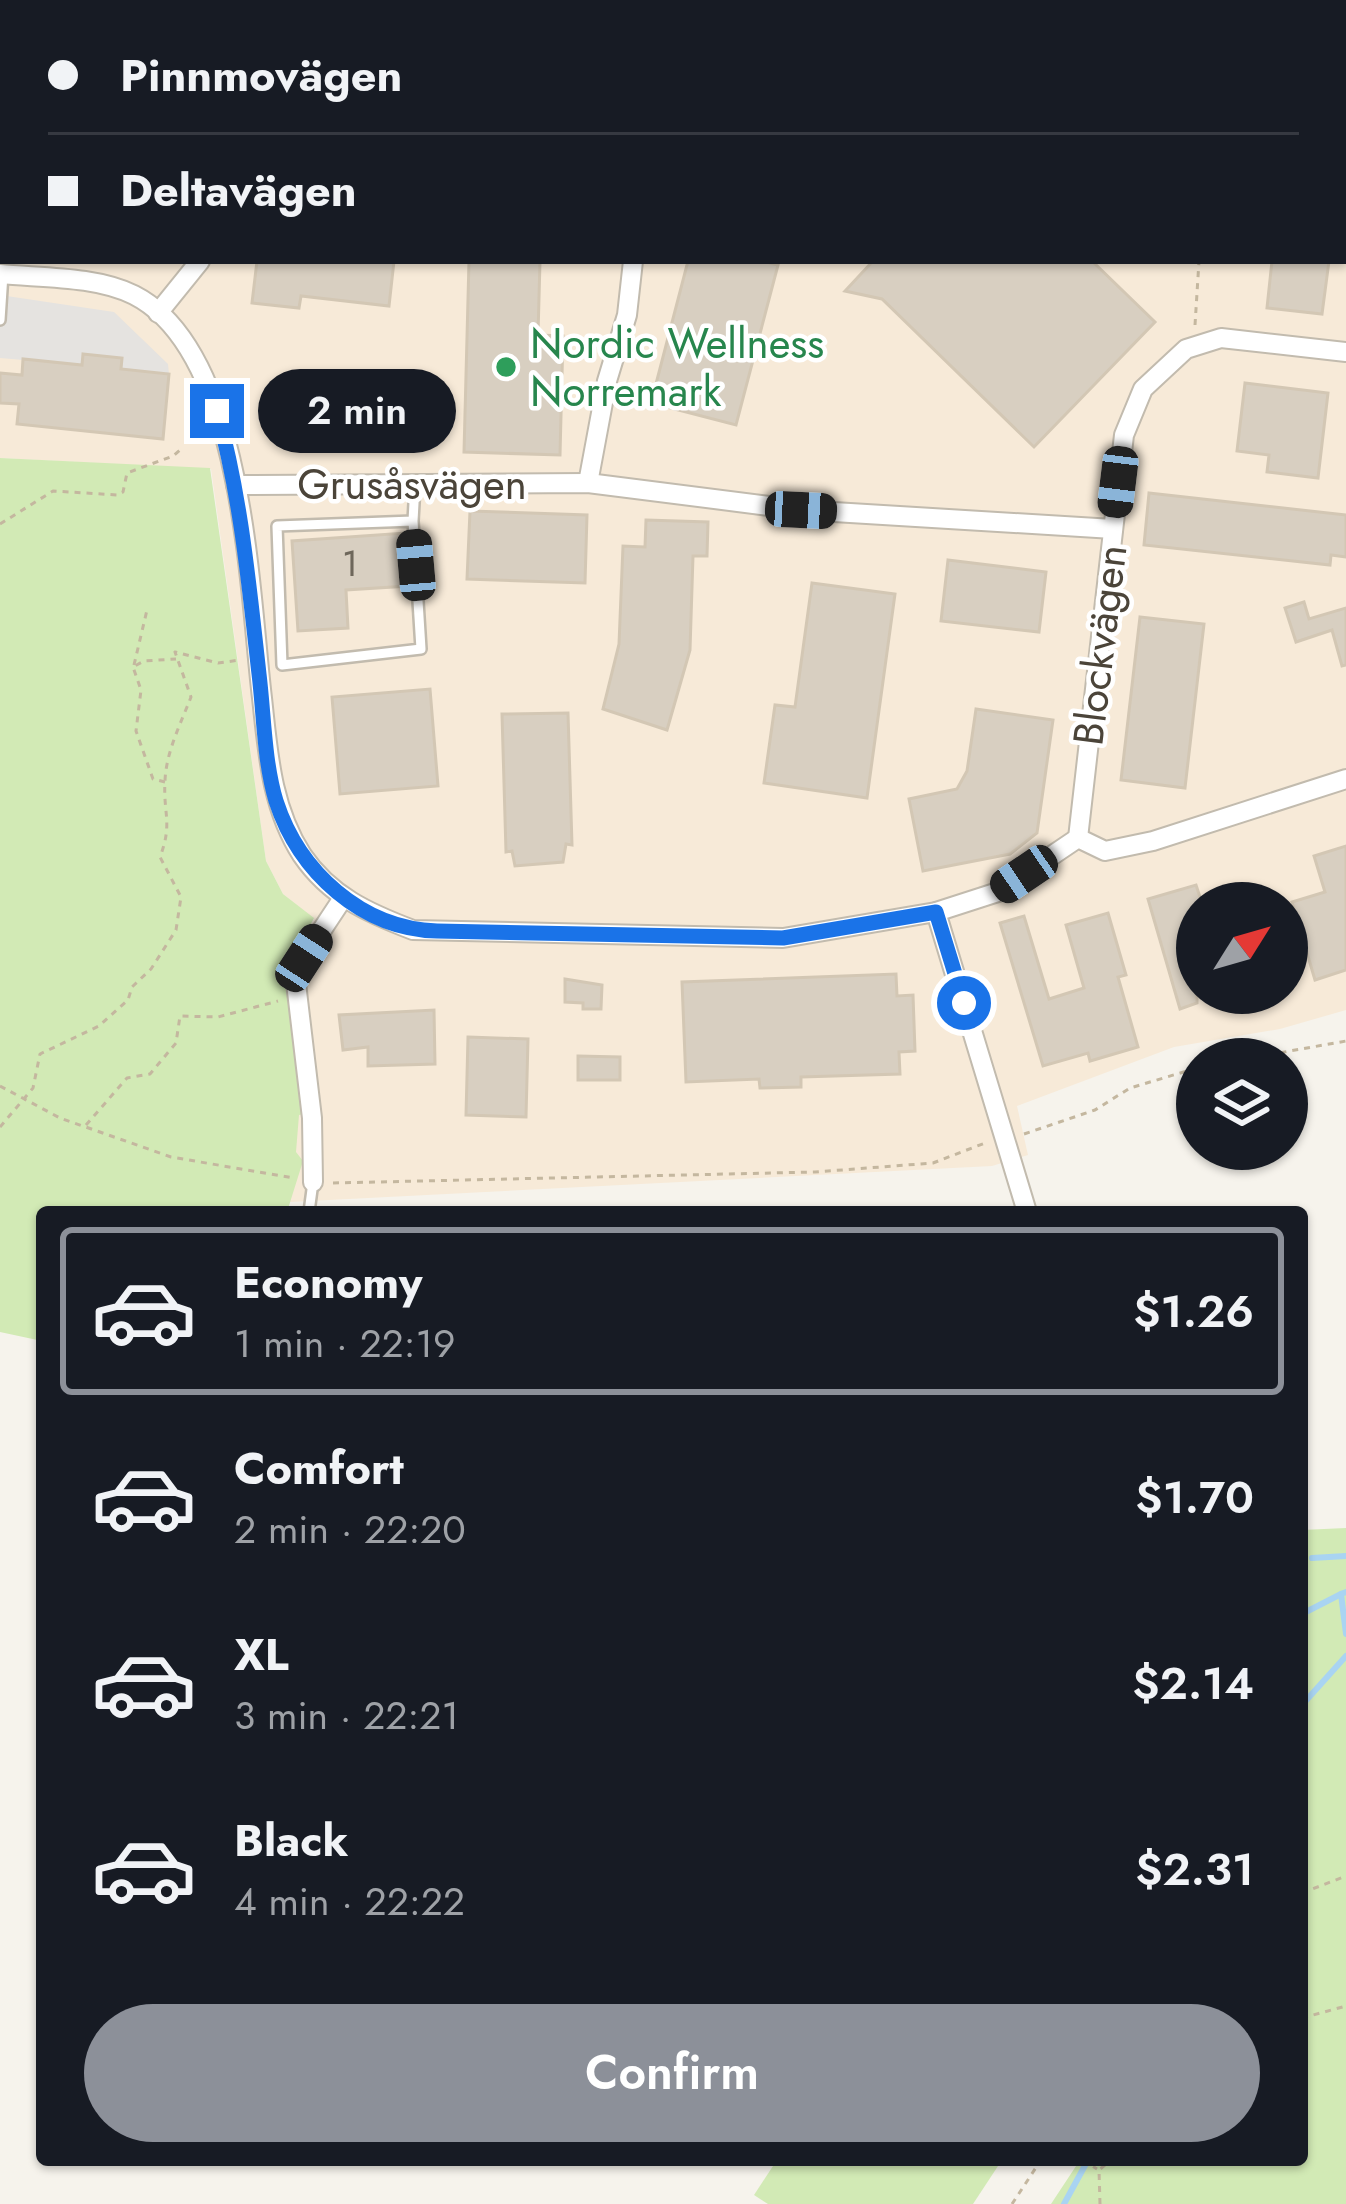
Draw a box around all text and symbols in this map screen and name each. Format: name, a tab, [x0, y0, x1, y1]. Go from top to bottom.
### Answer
text: Pinnmovägen	[120, 43, 402, 108]
text: Deltavägen	[120, 158, 357, 223]
place label: Nordic Wellness Norremark	[530, 313, 824, 422]
marker: Nordic Wellness Norremark	[493, 354, 519, 380]
callout: 2 min	[259, 369, 457, 453]
text: 2 min	[307, 382, 407, 439]
route end	[190, 384, 244, 438]
car	[1096, 444, 1140, 520]
street label: Grusåsvägen	[297, 454, 527, 515]
car	[764, 490, 838, 530]
car	[395, 528, 437, 602]
house number: 1	[342, 537, 358, 589]
street label: Blockvägen	[1057, 541, 1143, 749]
car	[984, 839, 1064, 909]
north arrow	[1176, 882, 1308, 1014]
map controls	[1176, 882, 1308, 1170]
car	[269, 918, 339, 998]
route start	[937, 976, 991, 1030]
button: layers	[1176, 1038, 1308, 1170]
text: Economy	[234, 1250, 422, 1315]
icon: car	[90, 1257, 198, 1365]
text: $1.26	[1133, 1279, 1254, 1344]
text: 1 min · 22:19	[234, 1315, 455, 1372]
text: Comfort	[234, 1436, 404, 1501]
icon: car	[90, 1443, 198, 1551]
text: $1.70	[1135, 1465, 1254, 1530]
text: 2 min · 22:20	[234, 1501, 466, 1558]
text: XL	[234, 1622, 289, 1687]
icon: car	[90, 1629, 198, 1737]
text: $2.14	[1132, 1651, 1254, 1716]
text: 3 min · 22:21	[234, 1687, 459, 1744]
text: Black	[234, 1808, 348, 1873]
icon: car	[90, 1815, 198, 1923]
text: $2.31	[1135, 1837, 1254, 1902]
text: 4 min · 22:22	[234, 1873, 465, 1930]
button: Confirm	[84, 2004, 1260, 2142]

